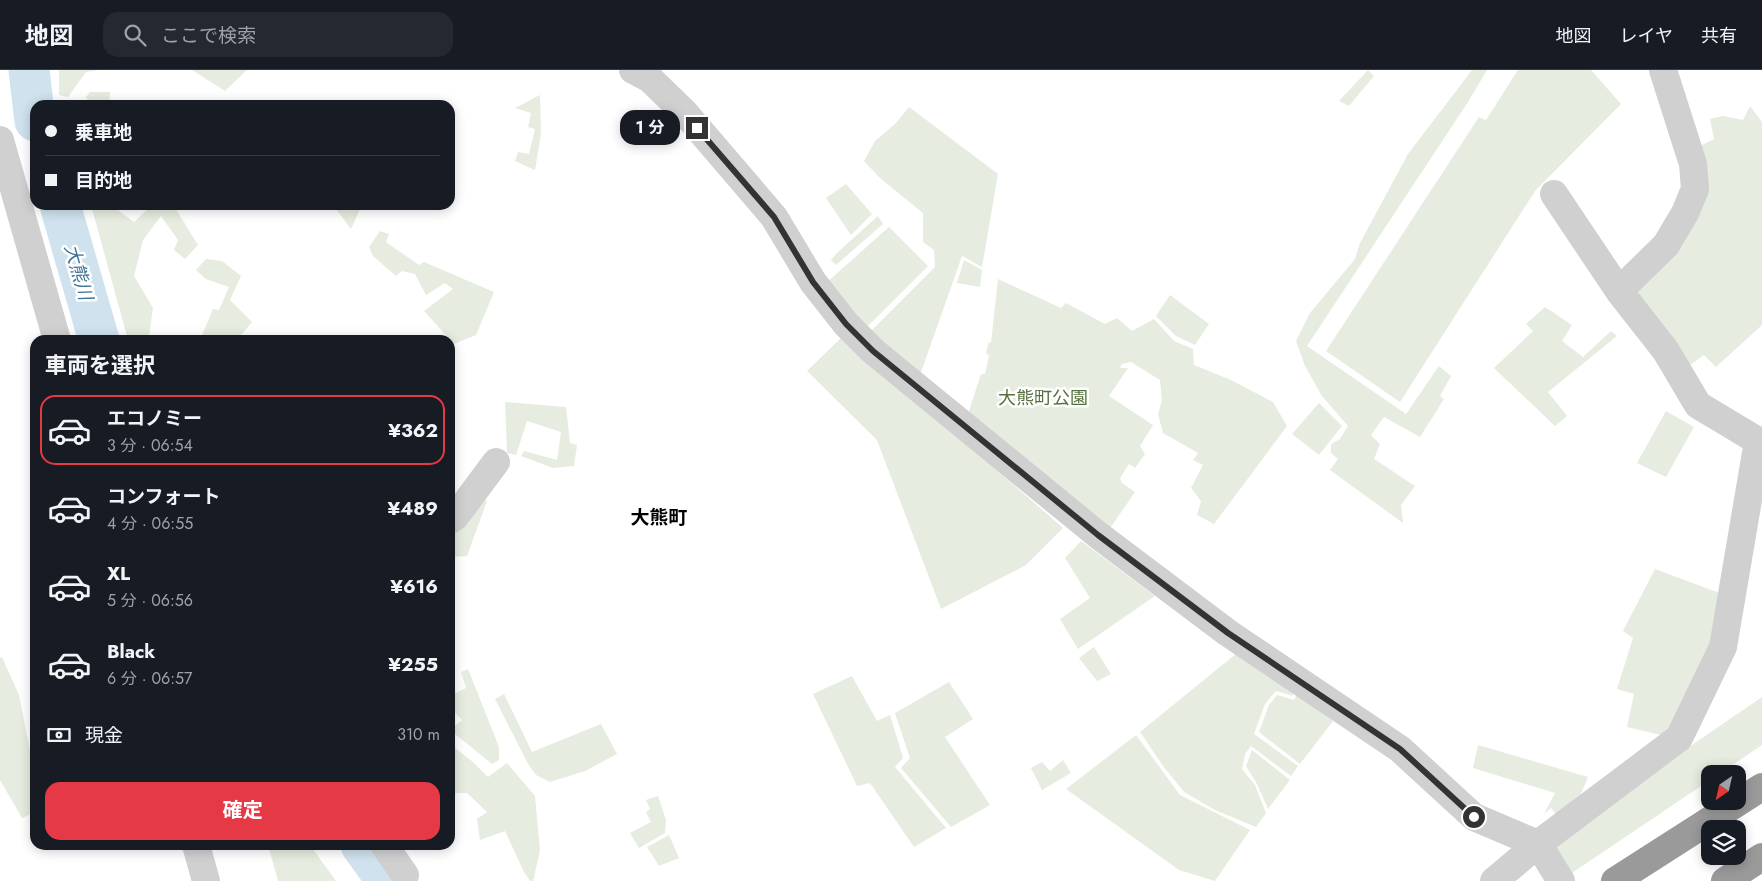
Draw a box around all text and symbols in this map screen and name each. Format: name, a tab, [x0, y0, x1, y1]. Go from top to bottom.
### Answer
search box	[103, 12, 453, 57]
text: 地図	[25, 18, 73, 53]
icon: search	[121, 21, 149, 49]
text: ここで検索	[161, 22, 256, 49]
text: 地図	[1556, 23, 1592, 49]
text: レイヤ	[1620, 23, 1673, 49]
text: 共有	[1701, 23, 1737, 49]
callout: 1 分	[620, 110, 680, 146]
text: 1 分	[636, 116, 664, 139]
route end	[686, 117, 708, 139]
text: 乗車地	[75, 119, 132, 146]
text: 目的地	[75, 167, 132, 194]
water label: 大熊川	[58, 241, 100, 305]
text: 車両を選択	[45, 349, 155, 381]
park label: 大熊町公園	[998, 385, 1088, 411]
text: エコノミー	[107, 405, 202, 432]
icon: car	[47, 408, 92, 453]
text: ¥362	[388, 417, 438, 444]
text: 3 分 · 06:54	[107, 434, 193, 457]
text: コンフォート	[107, 483, 220, 510]
icon: car	[47, 486, 92, 531]
text: ¥489	[387, 495, 438, 522]
district label: 大熊町	[630, 504, 688, 531]
text: 4 分 · 06:55	[107, 512, 193, 535]
text: XL	[107, 560, 130, 587]
icon: car	[47, 564, 92, 609]
text: ¥616	[390, 573, 438, 600]
text: 5 分 · 06:56	[107, 589, 193, 612]
text: Black	[107, 638, 155, 665]
icon: car	[47, 642, 92, 687]
text: ¥255	[388, 651, 438, 678]
text: 6 分 · 06:57	[107, 667, 192, 690]
icon: cash	[45, 721, 73, 749]
text: 現金	[85, 722, 123, 749]
text: 310 m	[397, 723, 440, 746]
north arrow	[1701, 765, 1746, 810]
map controls	[1701, 765, 1746, 865]
button: 確定	[45, 782, 440, 840]
route start	[1463, 806, 1485, 828]
button: layers	[1701, 820, 1746, 865]

